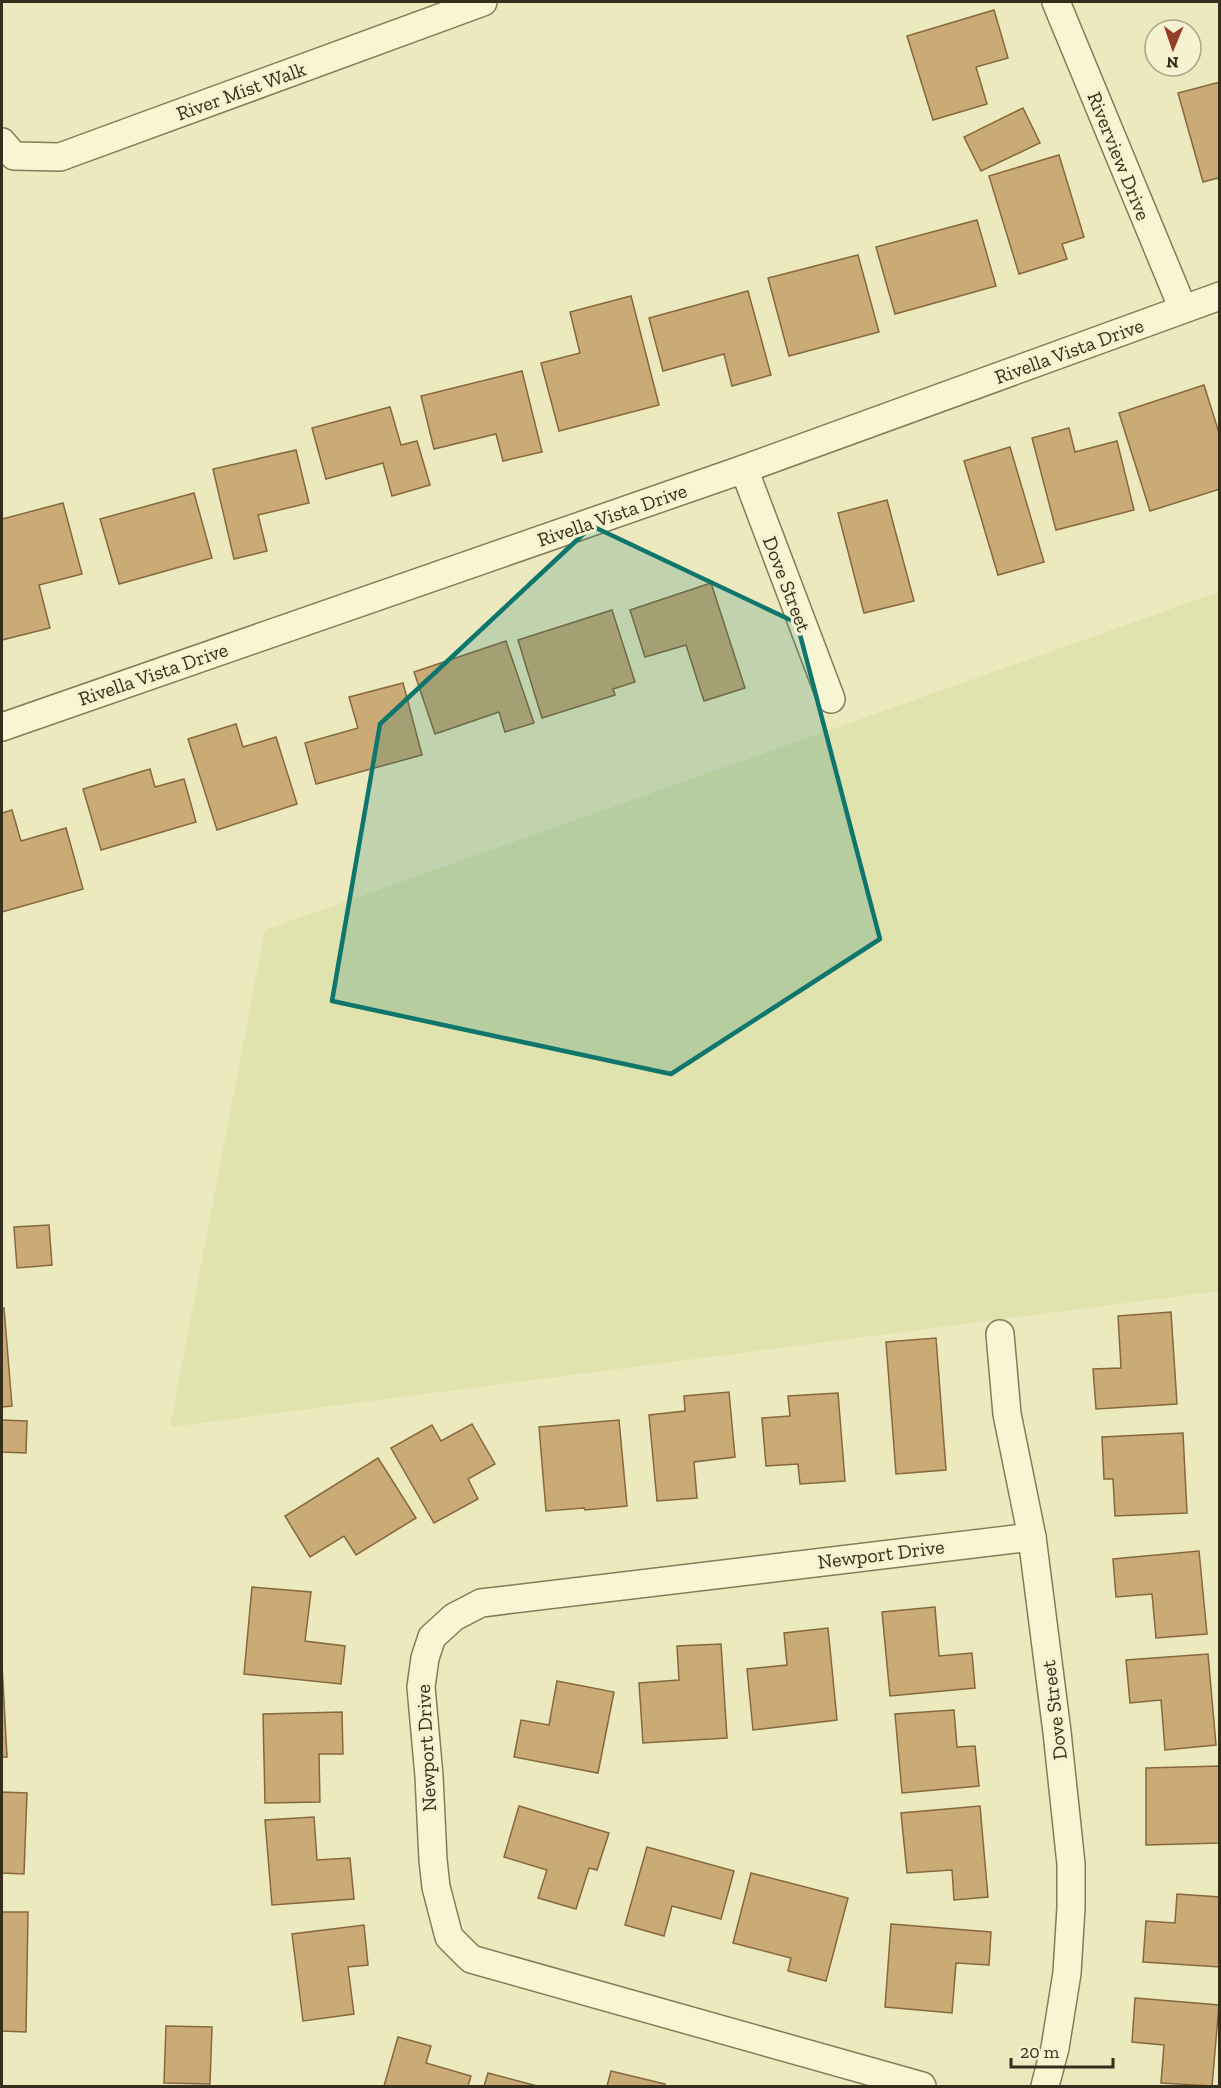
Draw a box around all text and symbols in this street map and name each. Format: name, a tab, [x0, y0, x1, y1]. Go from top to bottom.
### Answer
north arrow	[1143, 18, 1203, 78]
text: N	[1166, 53, 1179, 72]
street label: River Mist Walk	[173, 56, 310, 126]
street label: Riverview Drive	[1082, 88, 1156, 224]
street label: Rivella Vista Drive	[991, 313, 1147, 389]
street label: Rivella Vista Drive	[534, 478, 690, 552]
street label: Dove Street	[758, 533, 816, 636]
street label: Rivella Vista Drive	[75, 637, 231, 711]
street label: Newport Drive	[816, 1534, 946, 1574]
street label: Dove Street	[1036, 1658, 1072, 1761]
street label: Newport Drive	[411, 1684, 441, 1812]
scale bar	[1011, 2031, 1113, 2069]
text: 20 m	[1020, 2041, 1060, 2063]

